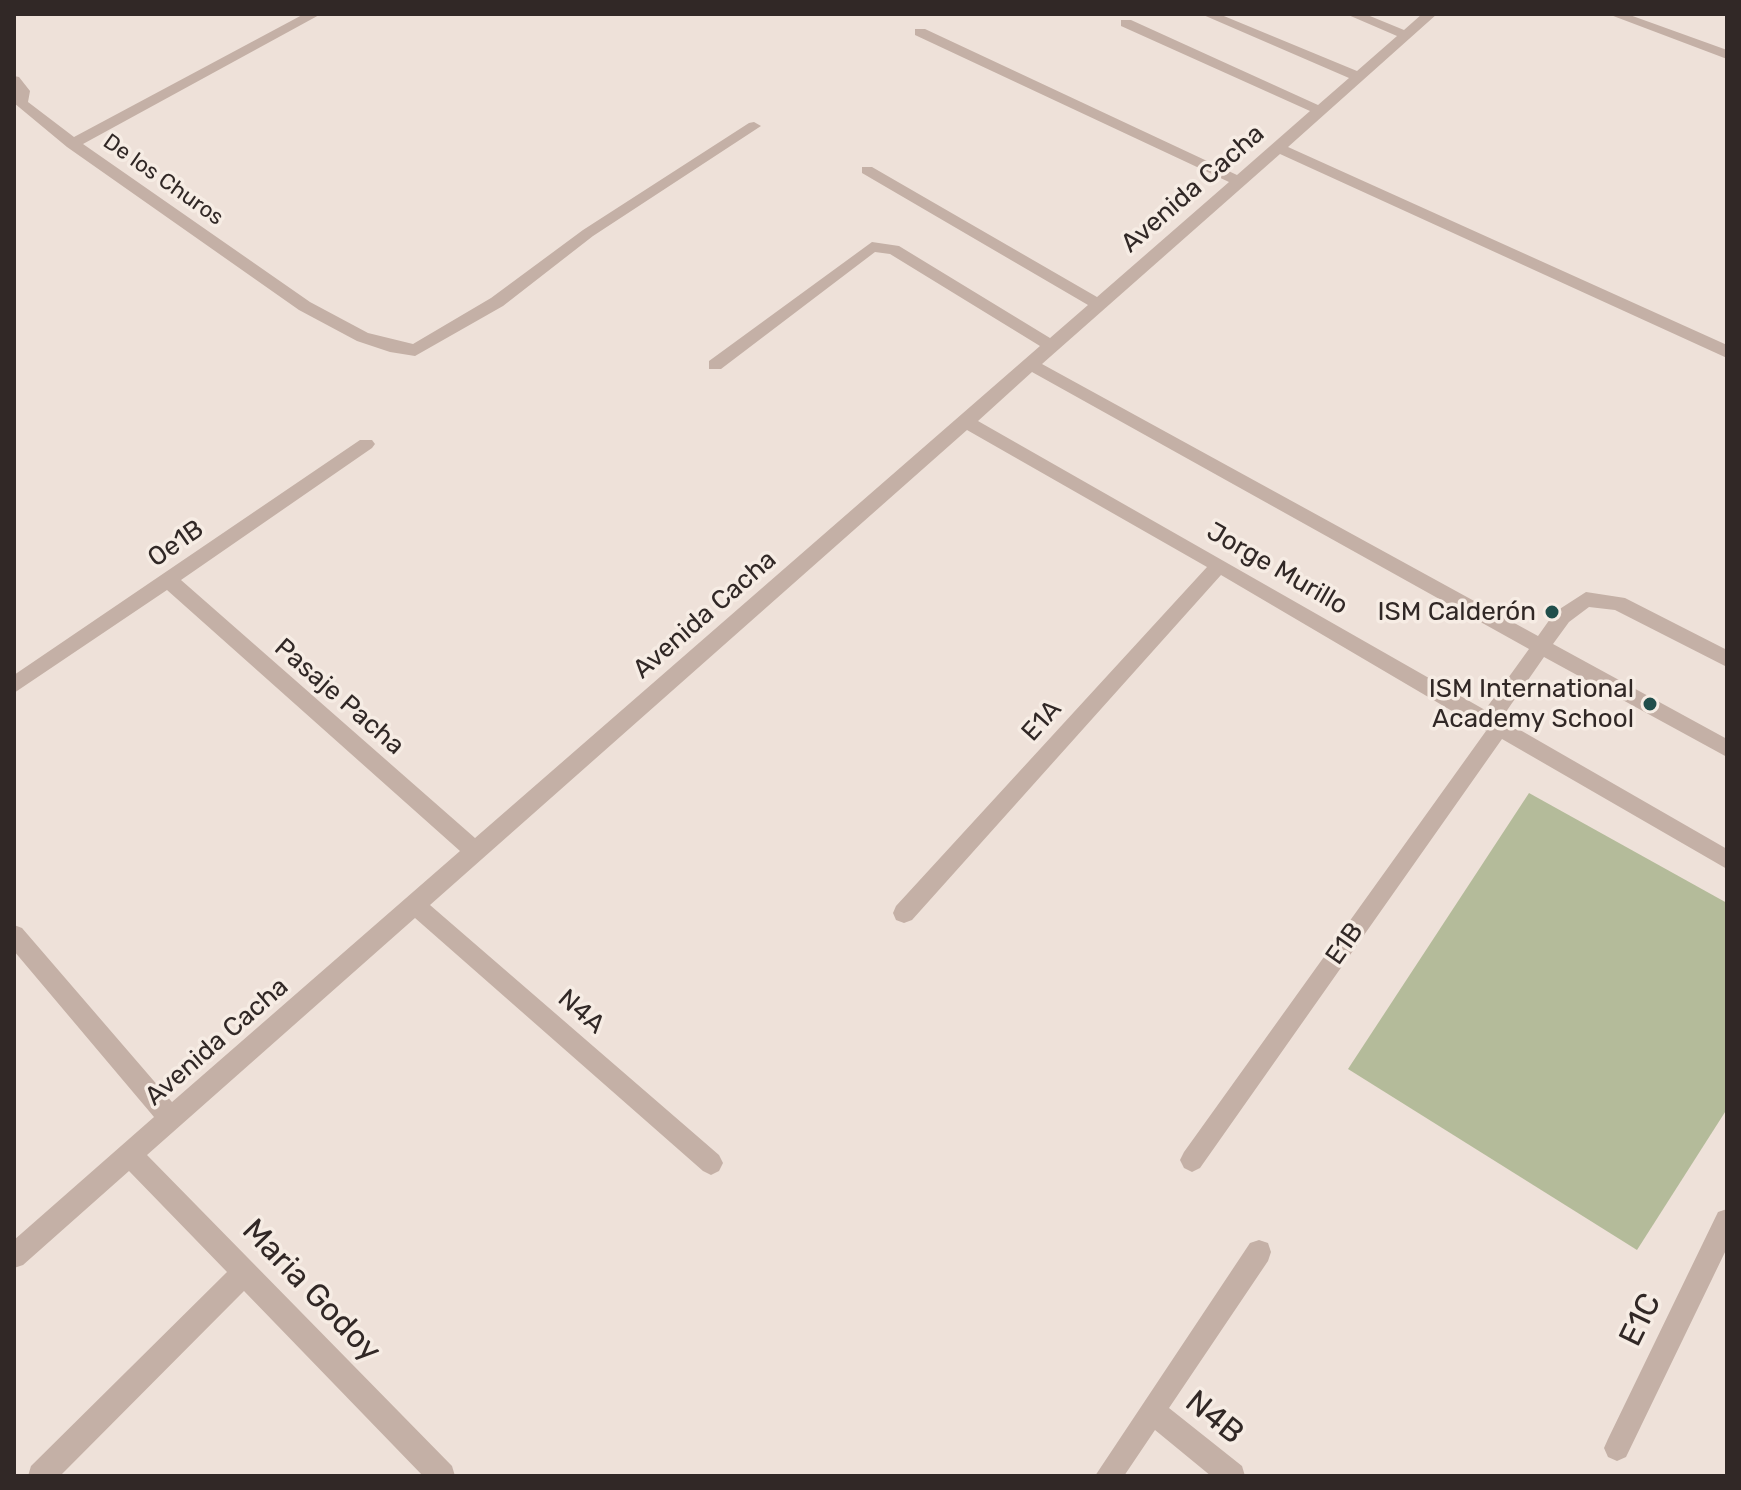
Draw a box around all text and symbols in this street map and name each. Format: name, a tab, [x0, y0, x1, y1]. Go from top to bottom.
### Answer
street label: Avenida Cacha	[1115, 118, 1271, 260]
street label: De los Churos	[98, 129, 228, 231]
street label: Oe1B	[142, 514, 210, 574]
street label: Jorge Murillo	[1201, 516, 1353, 622]
street label: Avenida Cacha	[627, 544, 783, 686]
place label: ISM Calderón	[1377, 596, 1536, 628]
marker: ISM Calderón	[1543, 603, 1561, 621]
street label: Pasaje Pacha	[268, 632, 410, 762]
place label: ISM International Academy School	[1429, 673, 1634, 734]
street label: E1A	[1016, 694, 1068, 748]
marker: ISM International Academy School	[1641, 695, 1659, 713]
street label: E1B	[1320, 917, 1370, 971]
street label: Avenida Cacha	[139, 971, 295, 1113]
street label: N4A	[551, 983, 611, 1041]
street label: Maria Godoy	[234, 1212, 388, 1370]
street label: E1C	[1612, 1287, 1670, 1353]
street label: N4B	[1177, 1383, 1251, 1453]

